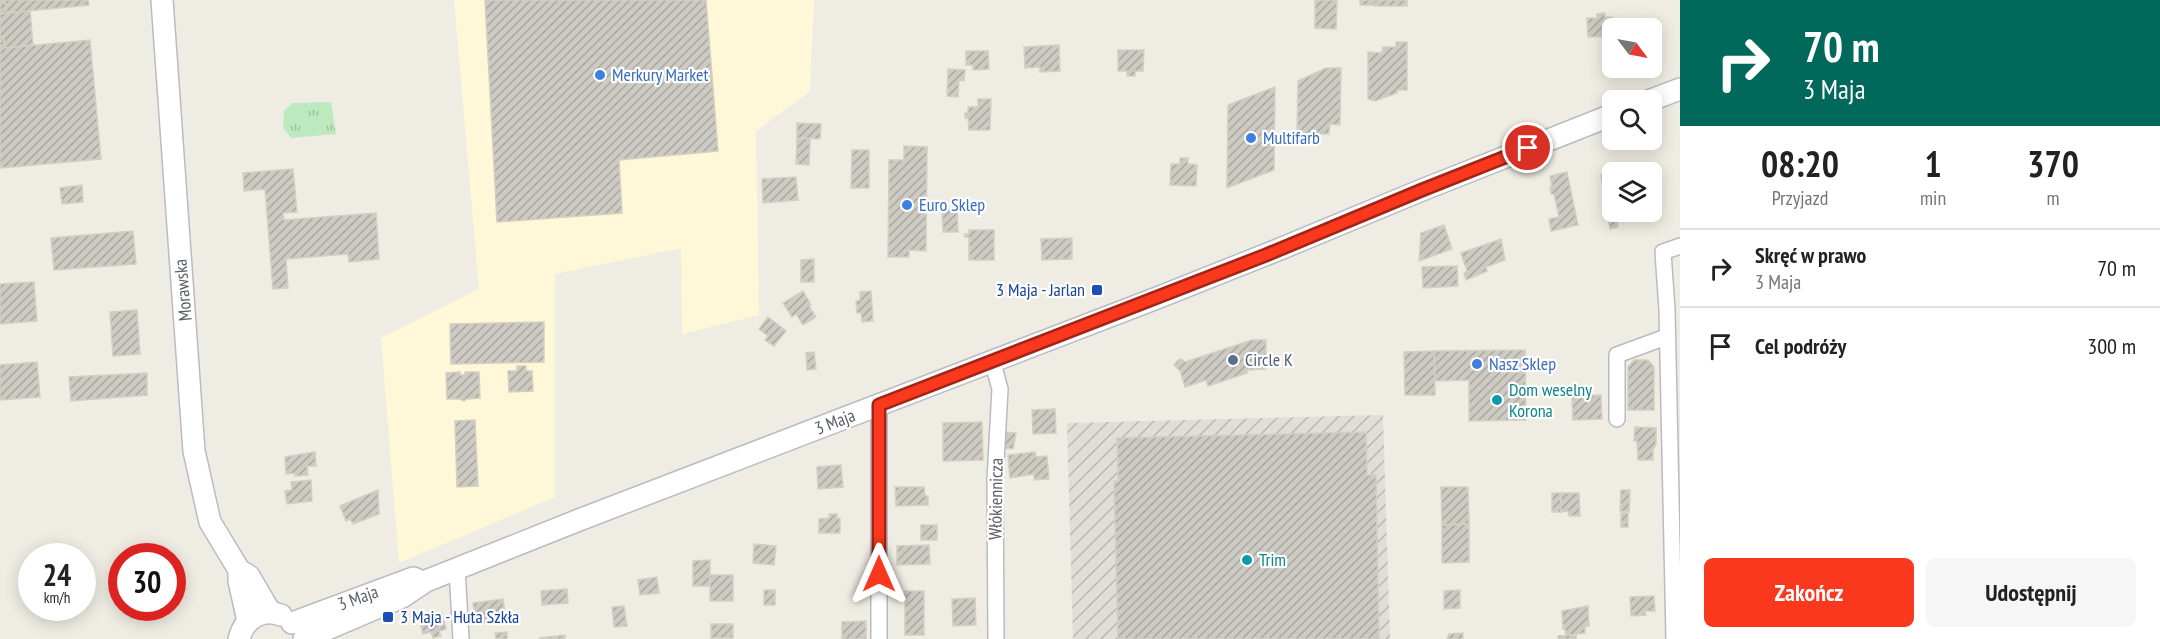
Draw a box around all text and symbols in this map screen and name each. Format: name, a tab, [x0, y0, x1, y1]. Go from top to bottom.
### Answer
north arrow	[1602, 18, 1662, 78]
map controls	[1602, 18, 1662, 222]
text: 70 m	[1803, 19, 1880, 74]
icon: right	[1704, 24, 1782, 102]
place label: Merkury Market	[612, 63, 708, 86]
marker: Merkury Market	[593, 68, 607, 82]
text: 3 Maja	[1803, 72, 1865, 106]
button: search	[1602, 90, 1662, 150]
pin	[1502, 122, 1553, 173]
place label: Multifarb	[1263, 126, 1320, 149]
marker: Multifarb	[1244, 131, 1258, 145]
icon: arrive	[1511, 131, 1544, 164]
text: 08:20	[1761, 140, 1839, 187]
text: 1	[1924, 140, 1942, 187]
text: 370	[2027, 140, 2079, 187]
button: layers	[1602, 162, 1662, 222]
text: Przyjazd	[1772, 185, 1828, 211]
text: min	[1920, 185, 1946, 211]
text: m	[2047, 185, 2060, 211]
place label: Euro Sklep	[919, 193, 985, 216]
marker: Euro Sklep	[900, 198, 914, 212]
text: Skręć w prawo	[1755, 241, 1866, 269]
icon: right	[1704, 252, 1737, 285]
text: 70 m	[2097, 254, 2136, 282]
street label: Morawska	[168, 258, 197, 322]
text: 3 Maja	[1755, 269, 1801, 295]
place label: 3 Maja - Jarlan	[996, 278, 1085, 301]
marker: 3 Maja - Jarlan	[1090, 283, 1104, 297]
icon: arrive	[1704, 330, 1737, 363]
text: Cel podróży	[1755, 332, 1846, 360]
text: 300 m	[2087, 332, 2136, 360]
place label: Circle K	[1245, 348, 1293, 371]
place label: Nasz Sklep	[1489, 352, 1556, 375]
marker: Circle K	[1226, 353, 1240, 367]
marker: Nasz Sklep	[1470, 357, 1484, 371]
place label: Dom weselny Korona	[1509, 378, 1592, 422]
marker: Dom weselny Korona	[1490, 393, 1504, 407]
street label: 3 Maja	[811, 403, 858, 440]
street label: Włókiennicza	[983, 458, 1008, 540]
position arrow	[847, 542, 911, 606]
speed limit sign: 30	[108, 543, 186, 621]
place label: Trim	[1259, 548, 1286, 571]
marker: Trim	[1240, 553, 1254, 567]
text: 24	[43, 555, 71, 594]
button: Zakończ	[1704, 558, 1914, 627]
button: Udostępnij	[1926, 558, 2136, 627]
street label: 3 Maja	[334, 580, 381, 615]
text: km/h	[44, 588, 70, 607]
place label: 3 Maja - Huta Szkła	[400, 605, 519, 628]
marker: 3 Maja - Huta Szkła	[381, 610, 395, 624]

